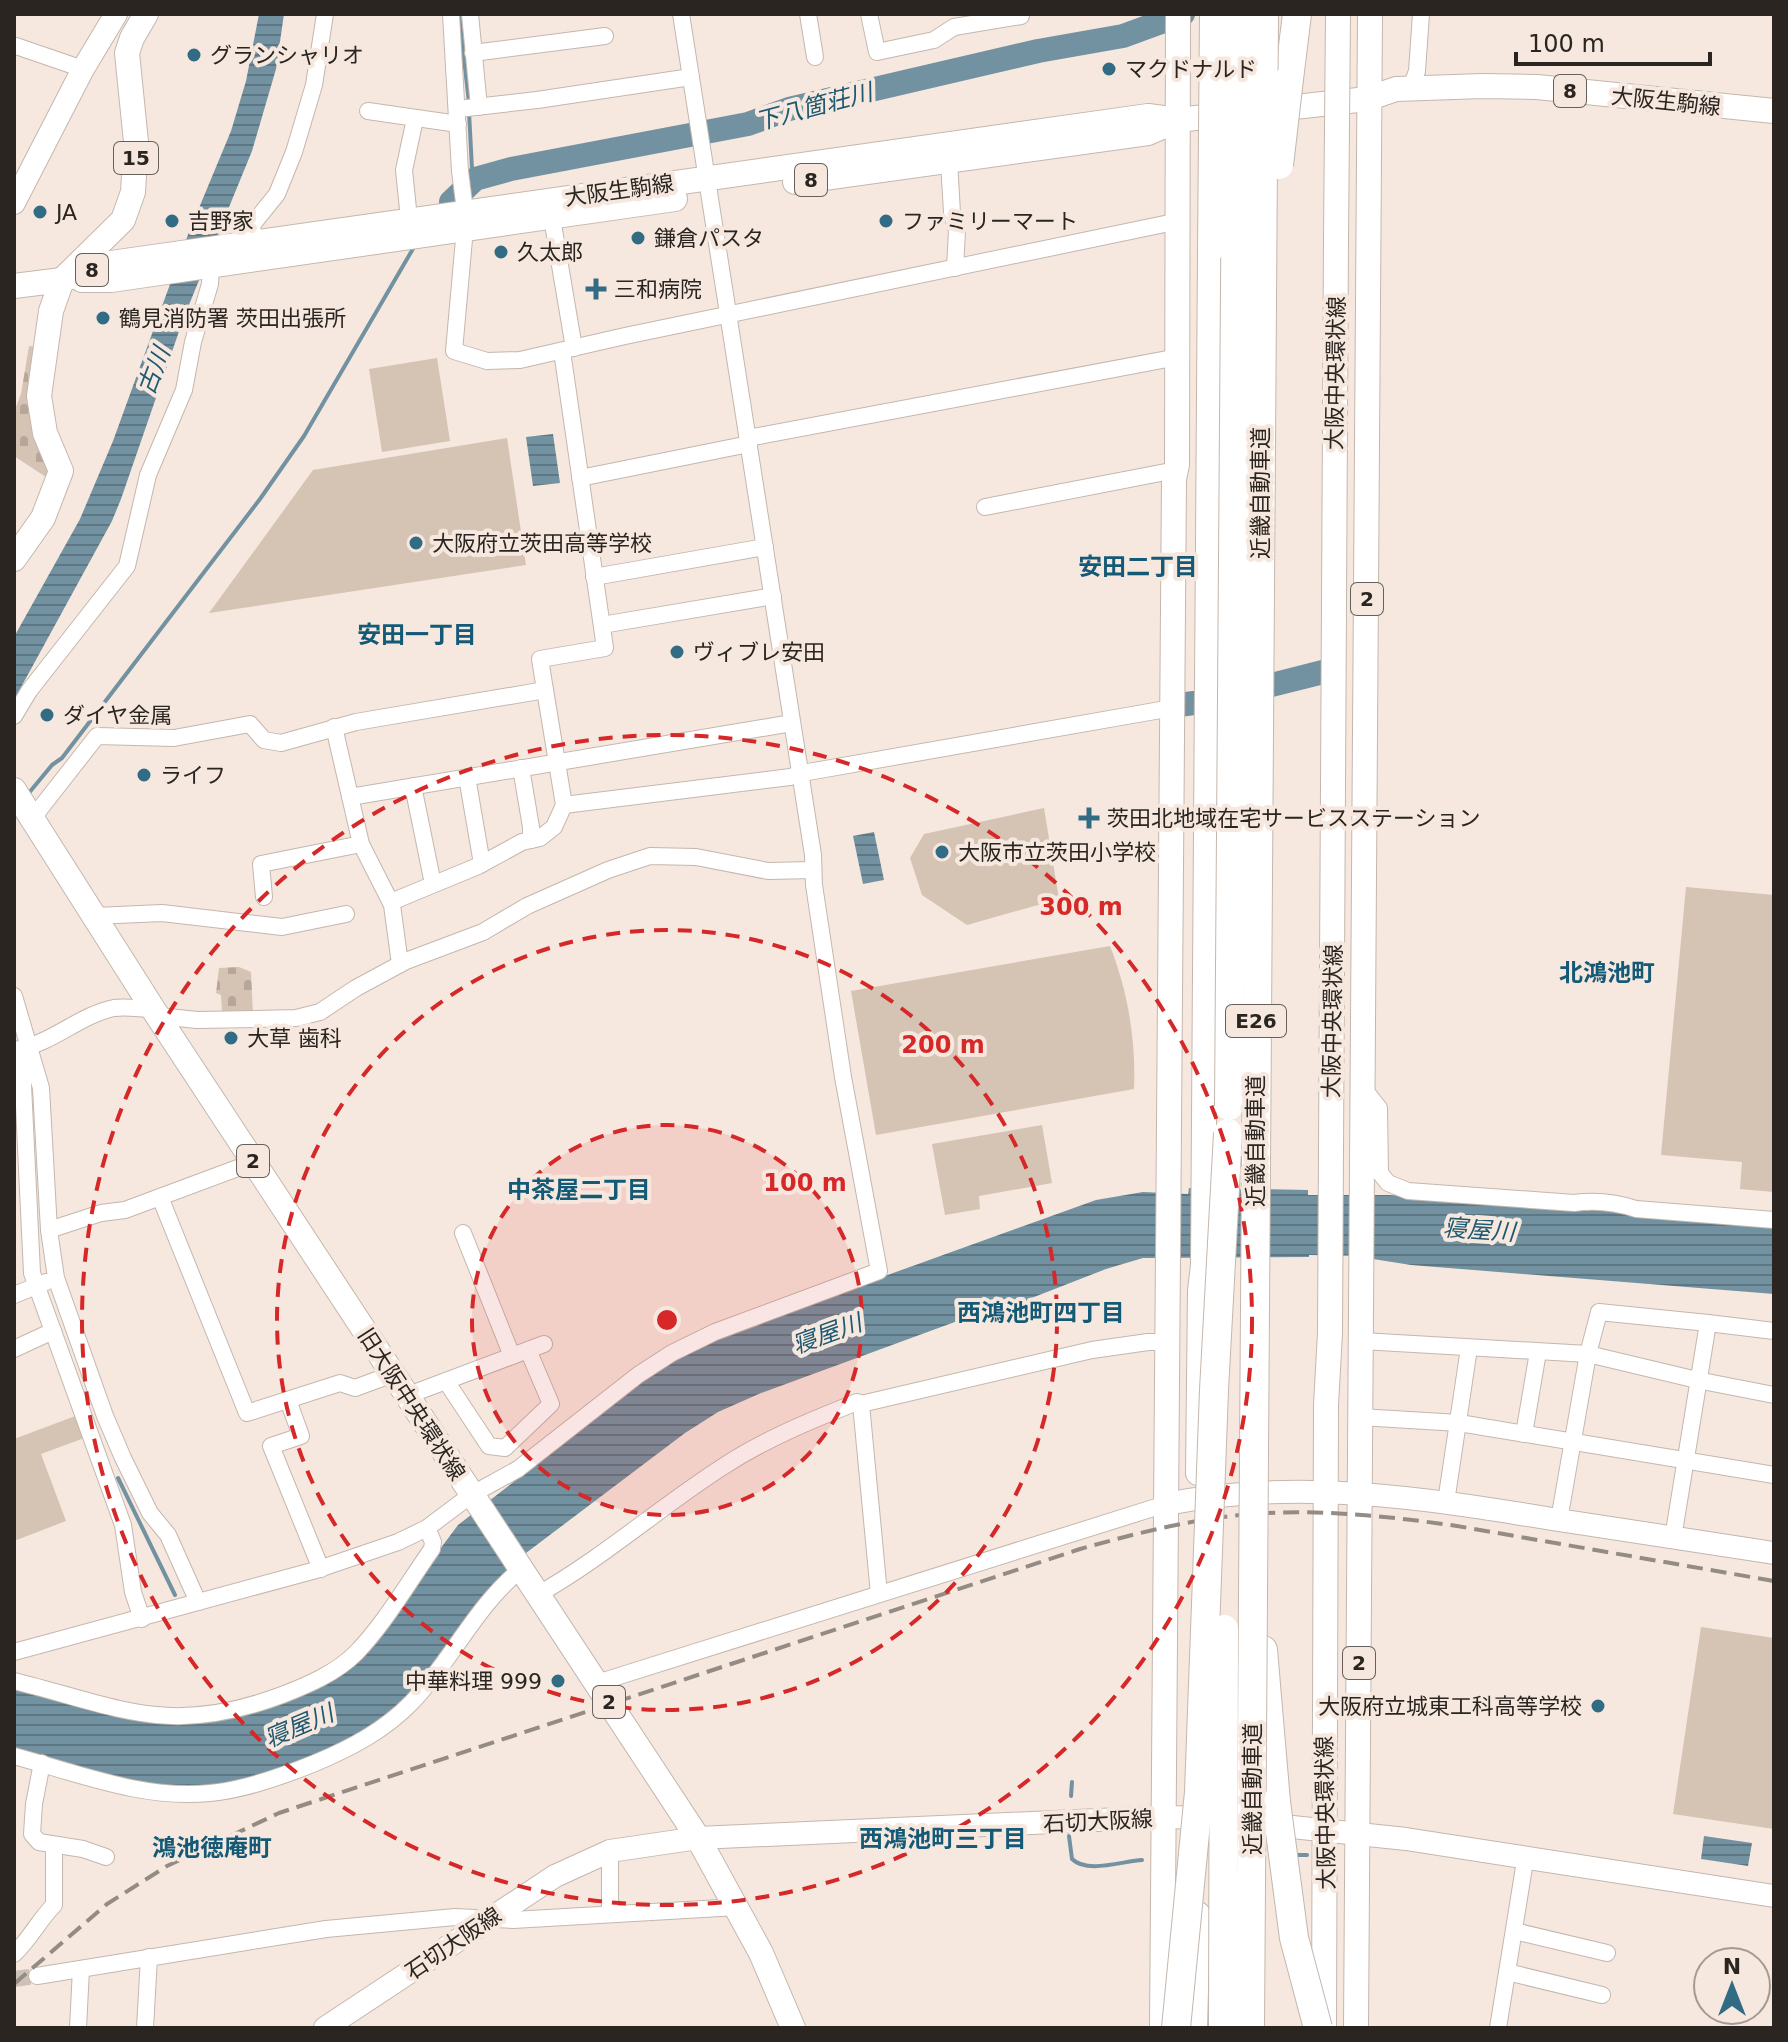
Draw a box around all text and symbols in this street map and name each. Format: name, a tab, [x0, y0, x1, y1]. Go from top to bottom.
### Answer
scale bar	[1516, 16, 1710, 66]
text: 100 m	[1528, 30, 1605, 58]
place label: グランシャリオ	[210, 43, 364, 68]
marker: グランシャリオ	[185, 46, 203, 64]
place label: マクドナルド	[1125, 57, 1257, 82]
marker: マクドナルド	[1100, 60, 1118, 78]
road number: 8	[1554, 75, 1586, 107]
water label: 下八箇荘川	[752, 77, 878, 136]
street label: 大阪生駒線	[1610, 83, 1722, 120]
road number: 15	[114, 142, 158, 174]
road number: 8	[795, 164, 827, 196]
street label: 大阪生駒線	[563, 170, 675, 211]
place label: JA	[54, 200, 77, 225]
marker: JA	[31, 203, 49, 221]
place label: 吉野家	[188, 209, 254, 234]
place label: ファミリーマート	[902, 209, 1078, 234]
marker: 吉野家	[163, 212, 181, 230]
marker: ファミリーマート	[877, 212, 895, 230]
place label: 鎌倉パスタ	[654, 226, 764, 251]
marker: 鎌倉パスタ	[629, 229, 647, 247]
place label: 久太郎	[517, 240, 583, 265]
marker: 久太郎	[492, 243, 510, 261]
road number: 8	[76, 254, 108, 286]
place label: 三和病院	[614, 277, 702, 302]
marker: 三和病院	[585, 278, 607, 300]
street label: 大阪中央環状線	[1322, 296, 1349, 450]
place label: 鶴見消防署 茨田出張所	[119, 306, 346, 331]
marker: 鶴見消防署 茨田出張所	[94, 309, 112, 327]
water label: 古川	[132, 341, 177, 398]
street label: 近畿自動車道	[1248, 427, 1273, 559]
place label: 大阪府立茨田高等学校	[432, 531, 652, 556]
marker: 大阪府立茨田高等学校	[407, 534, 425, 552]
district label: 安田二丁目	[1078, 553, 1198, 581]
road number: 2	[1351, 583, 1383, 615]
district label: 安田一丁目	[357, 621, 477, 649]
place label: ヴィブレ安田	[693, 640, 825, 665]
marker: ヴィブレ安田	[668, 643, 686, 661]
place label: ダイヤ金属	[63, 703, 172, 728]
marker: ダイヤ金属	[38, 706, 56, 724]
place label: ライフ	[160, 763, 226, 788]
marker: ライフ	[135, 766, 153, 784]
place label: 茨田北地域在宅サービスステーション	[1107, 806, 1481, 831]
marker: 茨田北地域在宅サービスステーション	[1078, 807, 1100, 829]
place label: 大阪市立茨田小学校	[958, 840, 1156, 865]
marker: 大阪市立茨田小学校	[933, 843, 951, 861]
text: 300 m	[1039, 893, 1123, 921]
street label: 大阪中央環状線	[1319, 944, 1346, 1098]
district label: 北鴻池町	[1559, 959, 1655, 987]
road number: E26	[1226, 1005, 1286, 1037]
place label: 大草 歯科	[247, 1026, 342, 1051]
marker: 大草 歯科	[222, 1029, 240, 1047]
text: 200 m	[901, 1031, 985, 1059]
street label: 近畿自動車道	[1243, 1075, 1268, 1207]
road number: 2	[237, 1145, 269, 1177]
text: 100 m	[763, 1169, 847, 1197]
district label: 中茶屋二丁目	[507, 1176, 651, 1204]
water label: 寝屋川	[1442, 1214, 1519, 1247]
district label: 西鴻池町四丁目	[957, 1299, 1125, 1327]
centre of rings	[653, 1306, 681, 1334]
water label: 寝屋川	[788, 1308, 868, 1359]
street label: 旧大阪中央環状線	[353, 1324, 470, 1485]
road number: 2	[1343, 1647, 1375, 1679]
place label: 中華料理 999	[405, 1669, 542, 1694]
marker: 中華料理 999	[549, 1672, 567, 1690]
road number: 2	[593, 1686, 625, 1718]
place label: 大阪府立城東工科高等学校	[1318, 1694, 1582, 1719]
marker: 大阪府立城東工科高等学校	[1589, 1697, 1607, 1715]
water label: 寝屋川	[260, 1698, 340, 1753]
street label: 近畿自動車道	[1240, 1723, 1265, 1855]
street label: 大阪中央環状線	[1312, 1736, 1339, 1890]
street label: 石切大阪線	[1042, 1806, 1154, 1837]
district label: 西鴻池町三丁目	[859, 1825, 1027, 1853]
district label: 鴻池徳庵町	[152, 1834, 272, 1862]
street label: 石切大阪線	[401, 1902, 506, 1985]
north arrow	[1692, 1946, 1772, 2026]
text: N	[1723, 1954, 1741, 1979]

